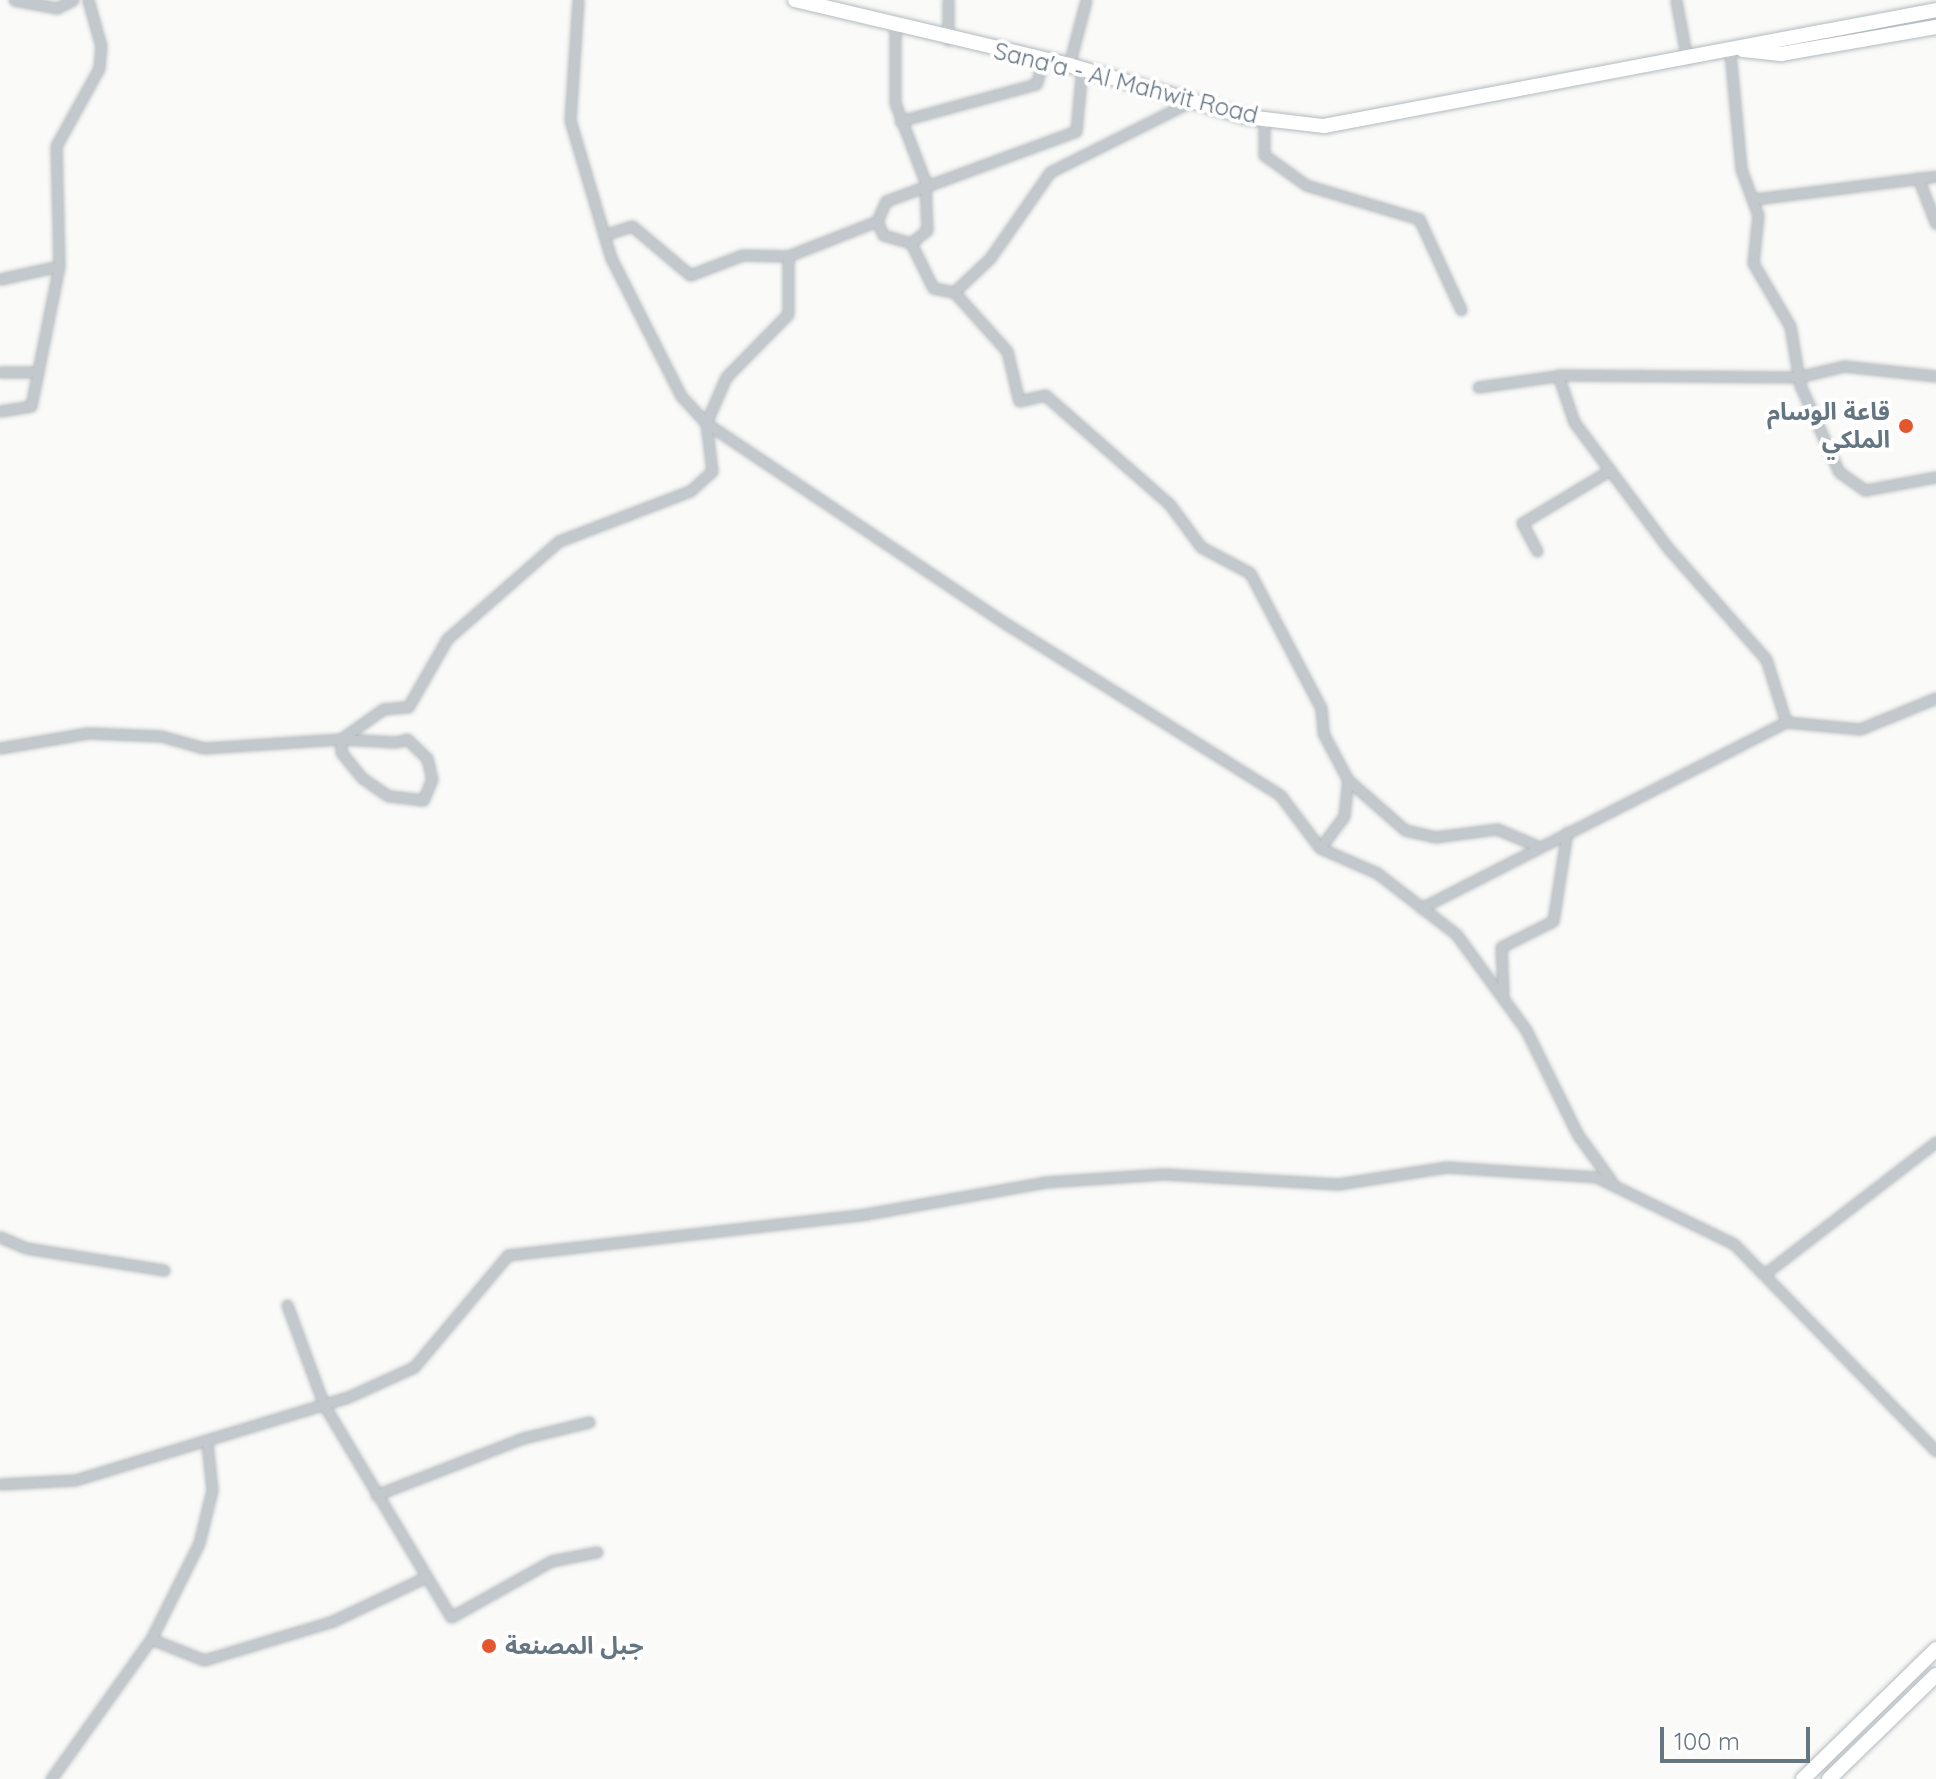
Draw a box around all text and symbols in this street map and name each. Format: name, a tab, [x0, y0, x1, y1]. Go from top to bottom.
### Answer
street label: Sana'a - Al Mahwit Road	[991, 36, 1261, 130]
place label: قاعة الوسام الملكي	[1767, 398, 1890, 454]
marker: قاعة الوسام الملكي	[1897, 417, 1915, 435]
place label: جبل المصنعة	[505, 1632, 644, 1660]
marker: جبل المصنعة	[480, 1637, 498, 1655]
scale bar	[1664, 1711, 1814, 1761]
text: 100 m	[1674, 1726, 1740, 1756]

